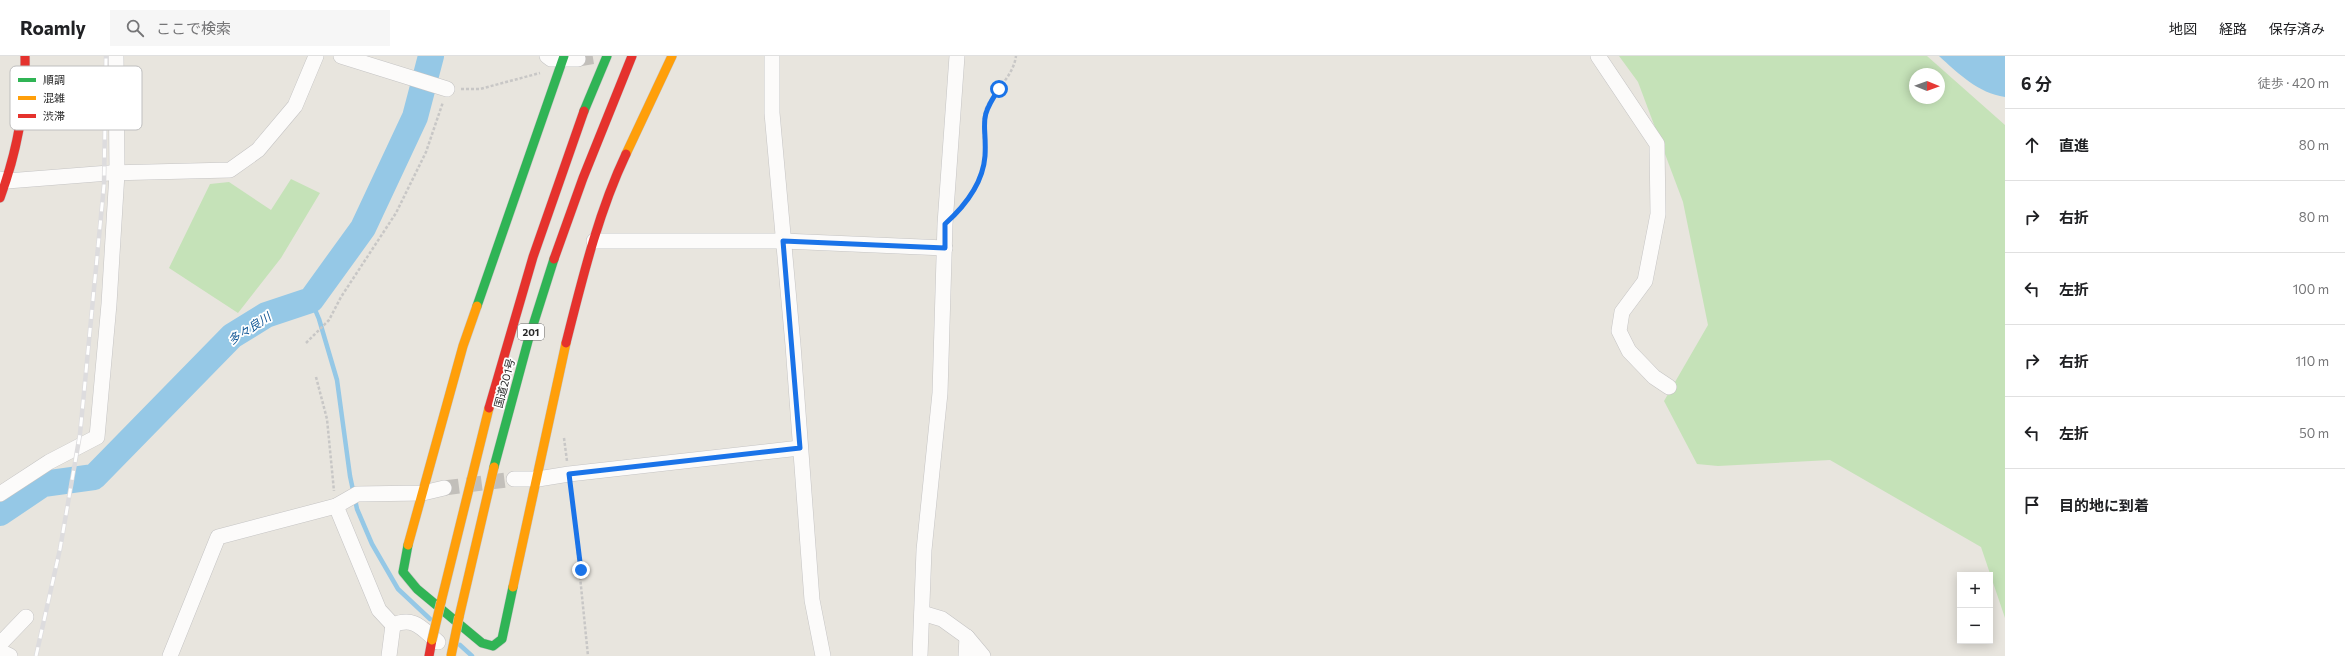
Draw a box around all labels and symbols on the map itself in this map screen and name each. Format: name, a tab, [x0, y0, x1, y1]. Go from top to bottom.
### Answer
legend	[10, 66, 142, 130]
north arrow	[1909, 68, 1945, 104]
text: 順調	[43, 73, 65, 86]
route start	[990, 80, 1008, 98]
text: 混雑	[43, 91, 65, 104]
text: 渋滞	[43, 109, 65, 122]
water label: 多々良川	[225, 308, 275, 347]
road number: 201	[518, 324, 544, 340]
street label: 国道201号	[491, 357, 517, 409]
route end	[572, 561, 590, 579]

